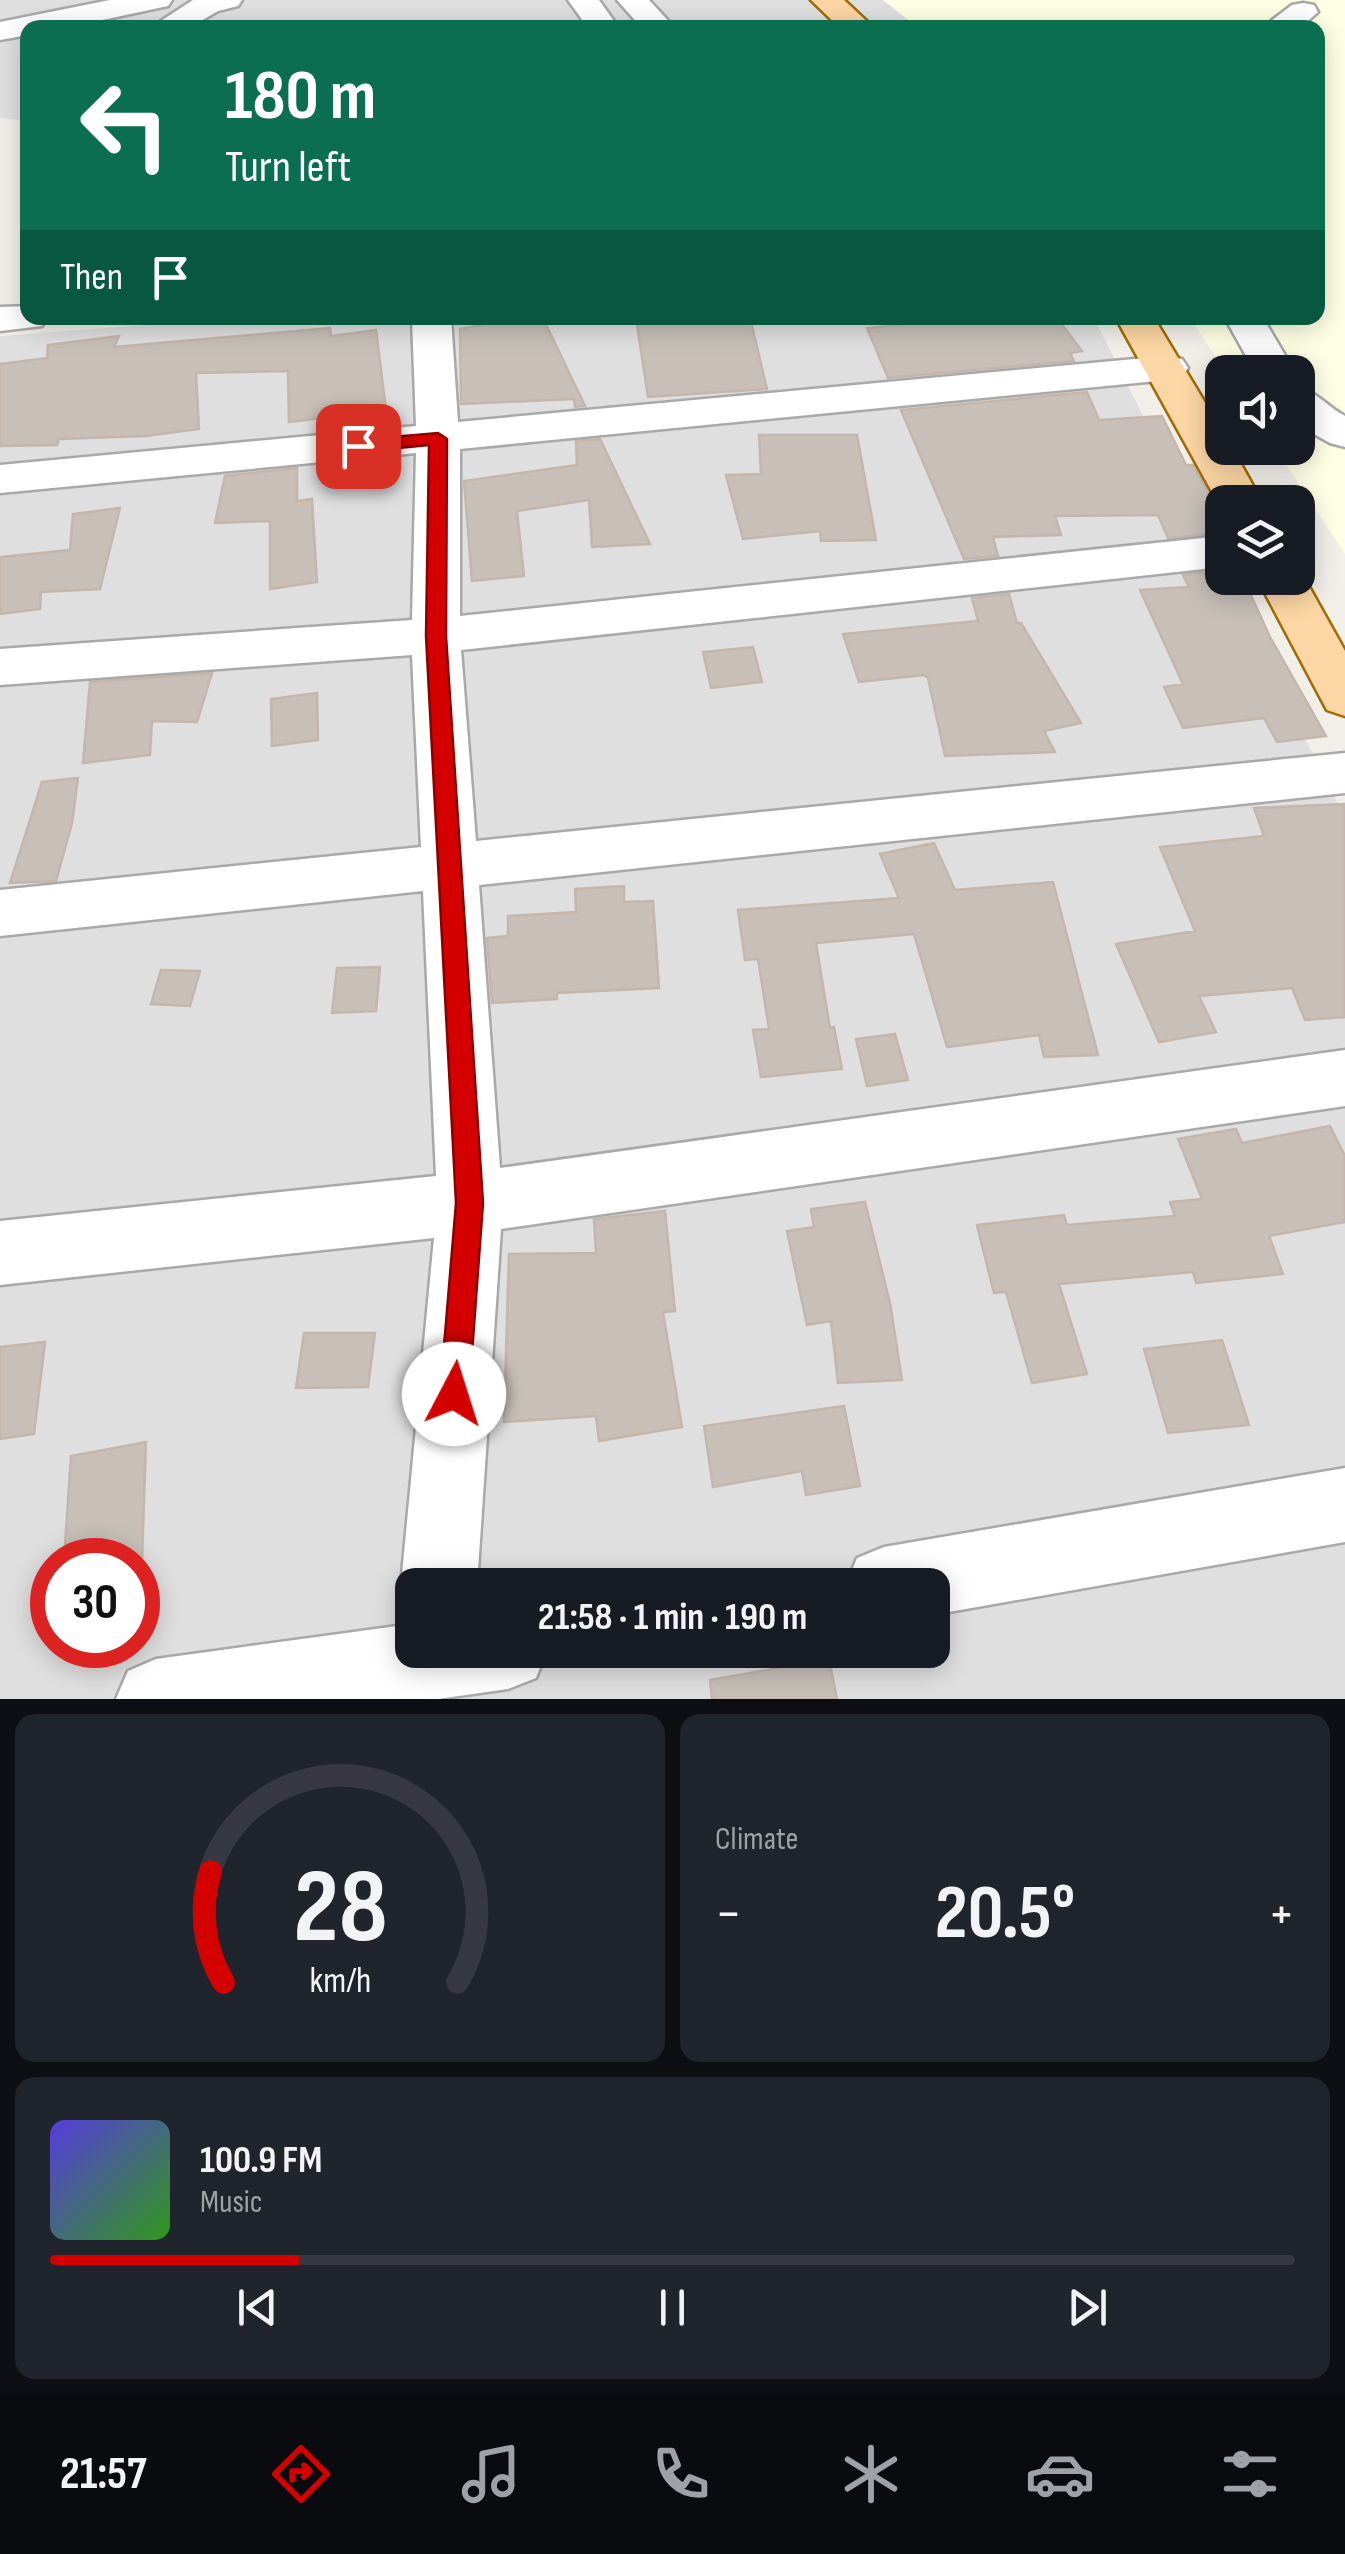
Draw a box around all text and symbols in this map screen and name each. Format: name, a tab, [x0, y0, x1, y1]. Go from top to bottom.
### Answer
text: 180 m	[225, 55, 376, 139]
icon: left	[60, 60, 190, 190]
text: Turn left	[225, 140, 351, 195]
icon: arrive	[143, 250, 198, 305]
text: Then	[60, 255, 123, 300]
map controls	[1205, 355, 1315, 595]
button: sound	[1205, 355, 1315, 465]
pin	[316, 404, 401, 489]
icon: arrive	[331, 419, 386, 474]
button: layers	[1205, 485, 1315, 595]
position arrow	[402, 1342, 506, 1446]
speed limit sign: 30	[30, 1538, 160, 1668]
text: 21:58 · 1 min · 190 m	[538, 1595, 807, 1640]
text: Climate	[715, 1820, 798, 1859]
text: 28	[293, 1846, 387, 1971]
text: 20.5°	[935, 1869, 1075, 1960]
text: −	[715, 1881, 742, 1948]
text: +	[1268, 1881, 1295, 1948]
text: km/h	[309, 1960, 371, 2003]
text: 100.9 FM	[200, 2138, 322, 2183]
text: Music	[200, 2183, 263, 2222]
icon: previous	[230, 2280, 285, 2335]
icon: pause	[645, 2280, 700, 2335]
icon: next	[1060, 2280, 1115, 2335]
icon: directions	[266, 2439, 336, 2509]
icon: music	[456, 2439, 526, 2509]
icon: phone	[646, 2439, 716, 2509]
icon: climate	[836, 2439, 906, 2509]
icon: car	[1025, 2439, 1095, 2509]
icon: filters	[1215, 2439, 1285, 2509]
text: 21:57	[60, 2447, 147, 2502]

